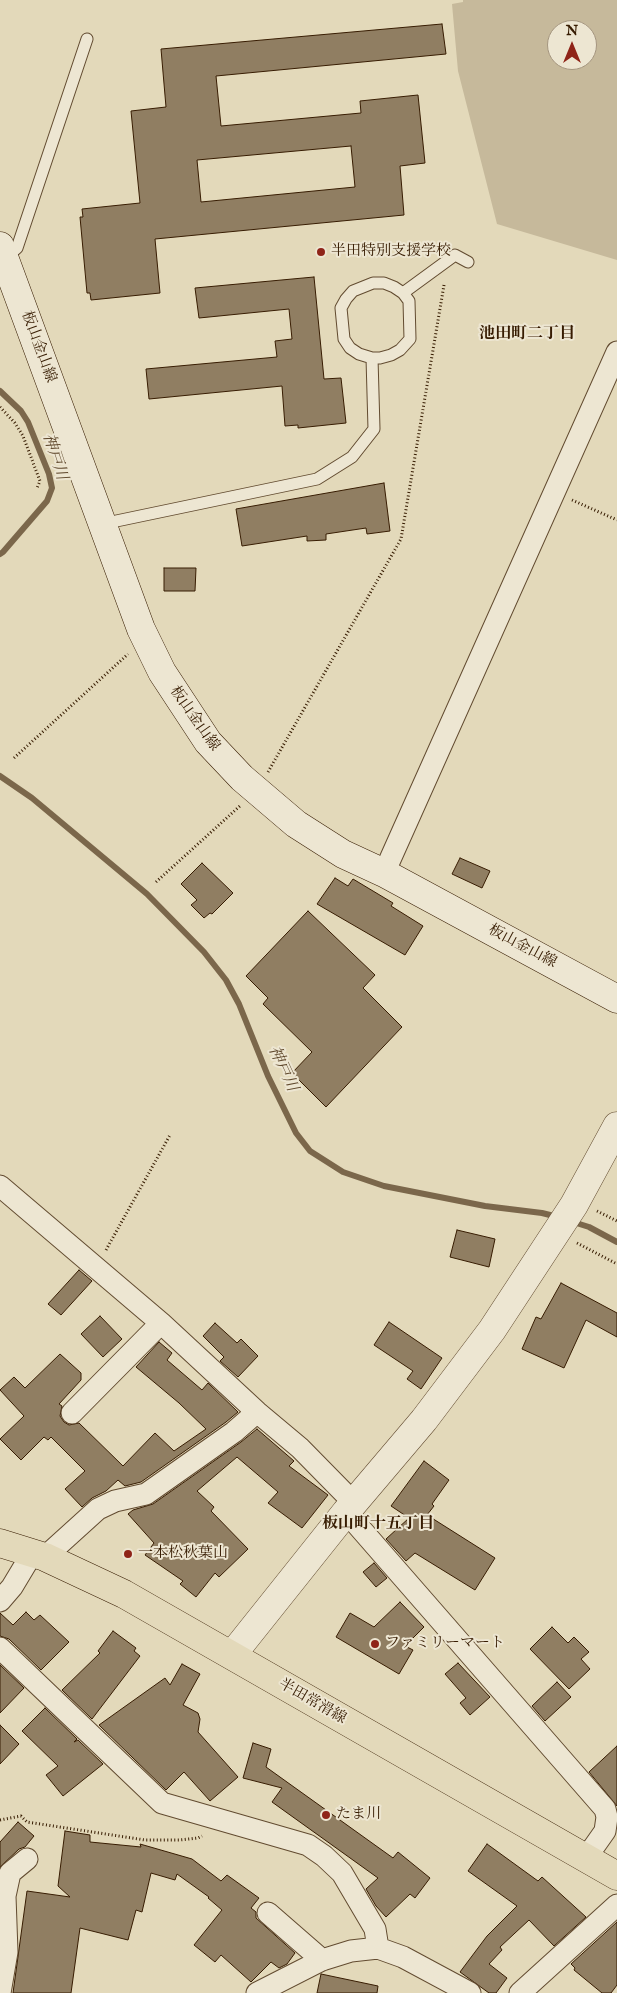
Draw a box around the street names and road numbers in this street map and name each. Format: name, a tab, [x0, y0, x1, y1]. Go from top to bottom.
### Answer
street label: 板山金山線	[17, 309, 59, 385]
street label: 板山金山線	[165, 683, 223, 755]
street label: 板山金山線	[485, 921, 559, 973]
street label: 半田常滑線	[275, 1675, 349, 1729]

